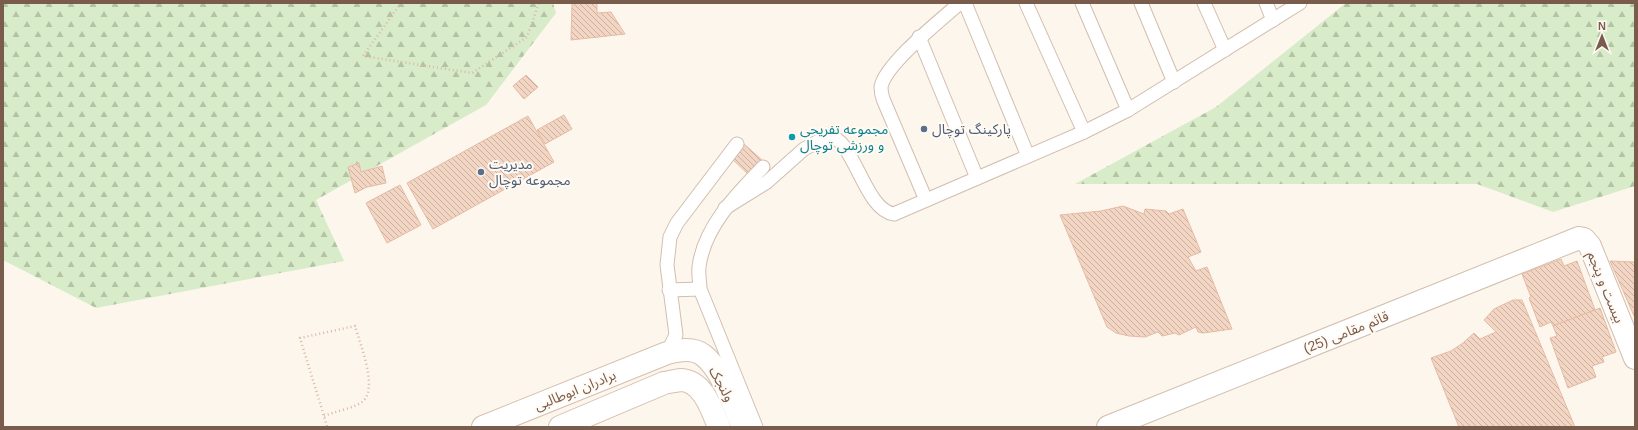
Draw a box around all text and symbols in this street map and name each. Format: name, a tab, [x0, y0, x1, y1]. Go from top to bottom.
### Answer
north arrow	[1582, 16, 1622, 56]
text: N	[1598, 20, 1606, 32]
place label: مجموعه تفریحی و ورزشی توچال	[800, 121, 888, 155]
place label: پارکینگ توچال	[932, 121, 1011, 139]
marker: پارکینگ توچال	[919, 124, 929, 134]
marker: مجموعه تفریحی و ورزشی توچال	[787, 132, 797, 142]
place label: مدیریت مجموعه توچال	[489, 156, 571, 190]
marker: مدیریت مجموعه توچال	[476, 167, 486, 177]
street label: بیست و پنجم	[1582, 249, 1628, 327]
street label: قائم مقامی (25)	[1301, 308, 1392, 359]
street label: ولنجک	[705, 364, 738, 405]
street label: برادران ابوطالبی	[532, 366, 619, 415]

